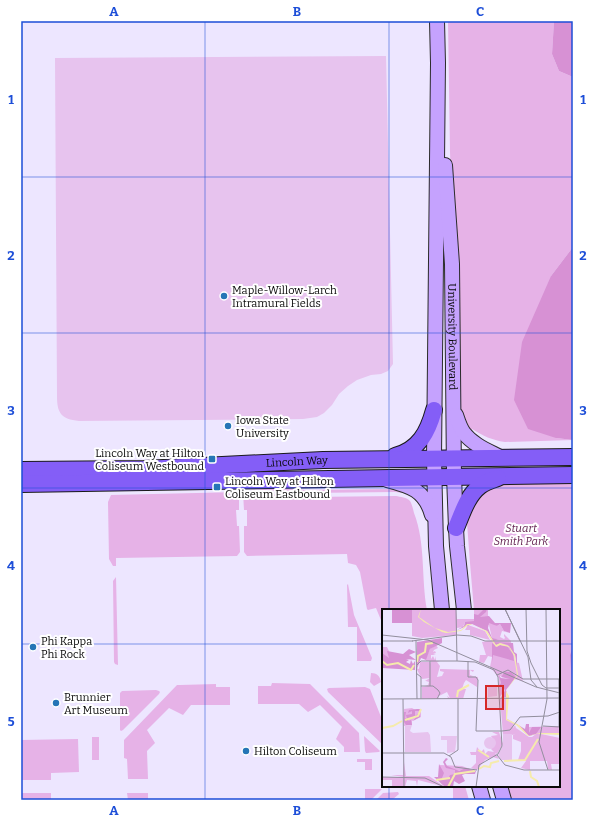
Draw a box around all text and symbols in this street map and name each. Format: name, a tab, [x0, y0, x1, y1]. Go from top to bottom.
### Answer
text: A	[109, 4, 119, 19]
text: B	[293, 4, 301, 19]
text: C	[476, 4, 484, 19]
text: 1	[8, 92, 14, 107]
text: 1	[580, 92, 586, 107]
text: 2	[7, 248, 15, 263]
text: 2	[579, 248, 587, 263]
street label: University Boulevard	[446, 283, 460, 391]
place label: Maple-Willow-Larch Intramural Fields	[232, 284, 337, 310]
marker: Maple-Willow-Larch Intramural Fields	[219, 291, 229, 301]
text: 3	[7, 403, 15, 418]
text: 3	[579, 403, 587, 418]
place label: Iowa State University	[236, 414, 289, 440]
marker: Iowa State University	[223, 421, 233, 431]
place label: Lincoln Way at Hilton Coliseum Westbound	[95, 447, 204, 473]
street label: Lincoln Way	[265, 453, 328, 469]
marker: Lincoln Way at Hilton Coliseum Westbound	[207, 454, 217, 464]
place label: Lincoln Way at Hilton Coliseum Eastbound	[225, 475, 334, 501]
marker: Lincoln Way at Hilton Coliseum Eastbound	[212, 482, 222, 492]
park label: Stuart Smith Park	[494, 522, 549, 548]
text: 4	[7, 558, 15, 573]
text: 4	[579, 558, 587, 573]
inset map	[382, 609, 560, 787]
place label: Phi Kappa Phi Rock	[41, 635, 92, 661]
marker: Phi Kappa Phi Rock	[28, 642, 38, 652]
place label: Brunnier Art Museum	[64, 691, 128, 717]
marker: Brunnier Art Museum	[51, 698, 61, 708]
text: 5	[7, 714, 15, 729]
text: 5	[579, 714, 587, 729]
place label: Hilton Coliseum	[254, 745, 337, 758]
marker: Hilton Coliseum	[241, 746, 251, 756]
text: A	[109, 803, 119, 818]
text: B	[293, 803, 301, 818]
text: C	[476, 803, 484, 818]

